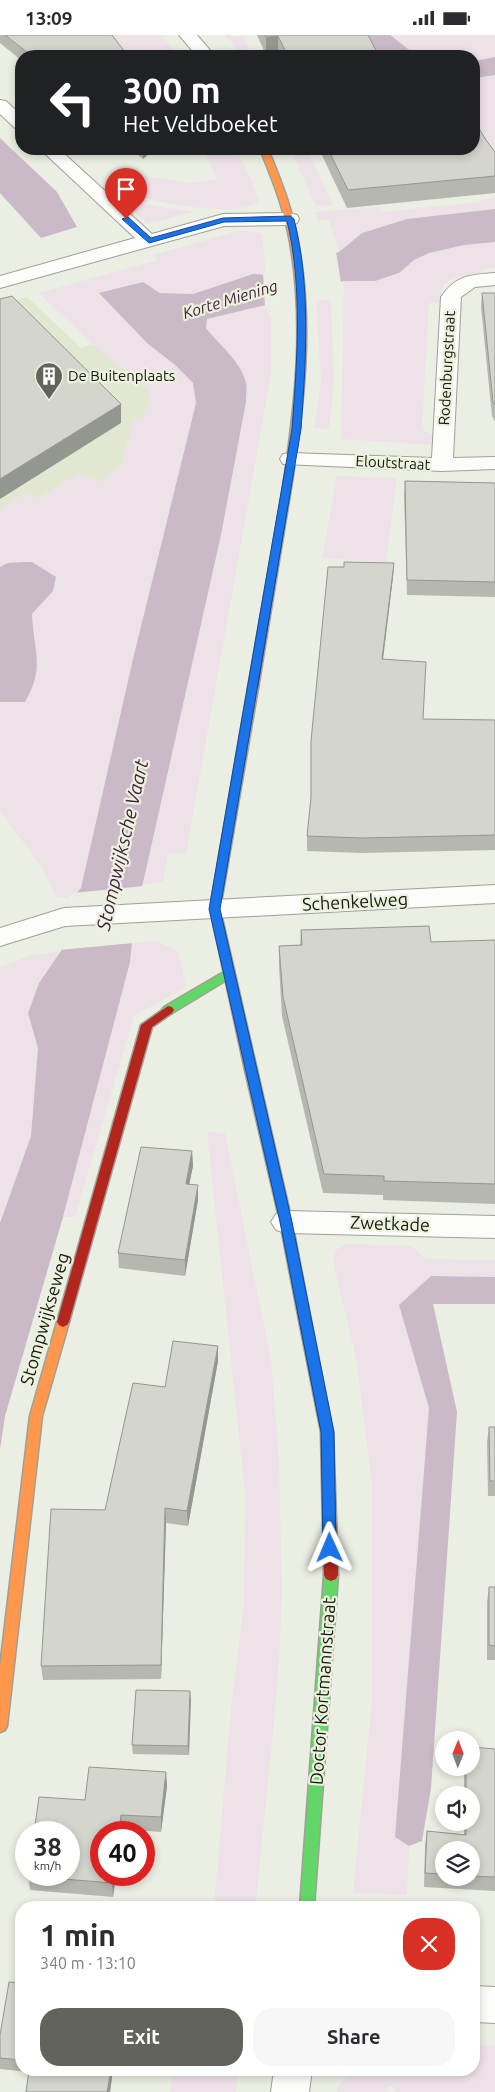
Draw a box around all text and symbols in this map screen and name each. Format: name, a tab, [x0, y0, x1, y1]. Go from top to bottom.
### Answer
text: 13:09	[25, 7, 73, 29]
icon: left	[40, 70, 105, 135]
text: 300 m	[123, 70, 221, 110]
text: Het Veldboeket	[123, 111, 278, 136]
pin	[105, 168, 147, 219]
icon: arrive	[112, 175, 140, 203]
water label: Korte Miening	[180, 276, 280, 322]
street label: Rodenburgstraat	[435, 310, 458, 426]
building icon: De Buitenplaats	[34, 361, 64, 400]
place label: De Buitenplaats	[68, 367, 175, 384]
street label: Eloutstraat	[355, 452, 431, 473]
water label: Stompwijksche Vaart	[91, 757, 153, 934]
street label: Schenkelweg	[302, 888, 408, 914]
street label: Zwetkade	[350, 1212, 430, 1234]
street label: Stompwijkseweg	[16, 1250, 73, 1387]
position arrow	[303, 1521, 355, 1573]
street label: Doctor Kortmannstraat	[305, 1597, 339, 1785]
north arrow	[435, 1731, 480, 1776]
map controls	[435, 1731, 480, 1886]
button: sound	[435, 1786, 480, 1831]
speed limit sign: 40	[90, 1821, 155, 1886]
text: 38	[33, 1833, 62, 1861]
button: layers	[435, 1841, 480, 1886]
text: km/h	[34, 1859, 61, 1872]
text: 1 min	[40, 1918, 116, 1952]
button: close	[403, 1918, 455, 1970]
text: 340 m · 13:10	[40, 1954, 136, 1972]
button: Exit	[40, 2008, 243, 2066]
button: Share	[253, 2008, 455, 2066]

